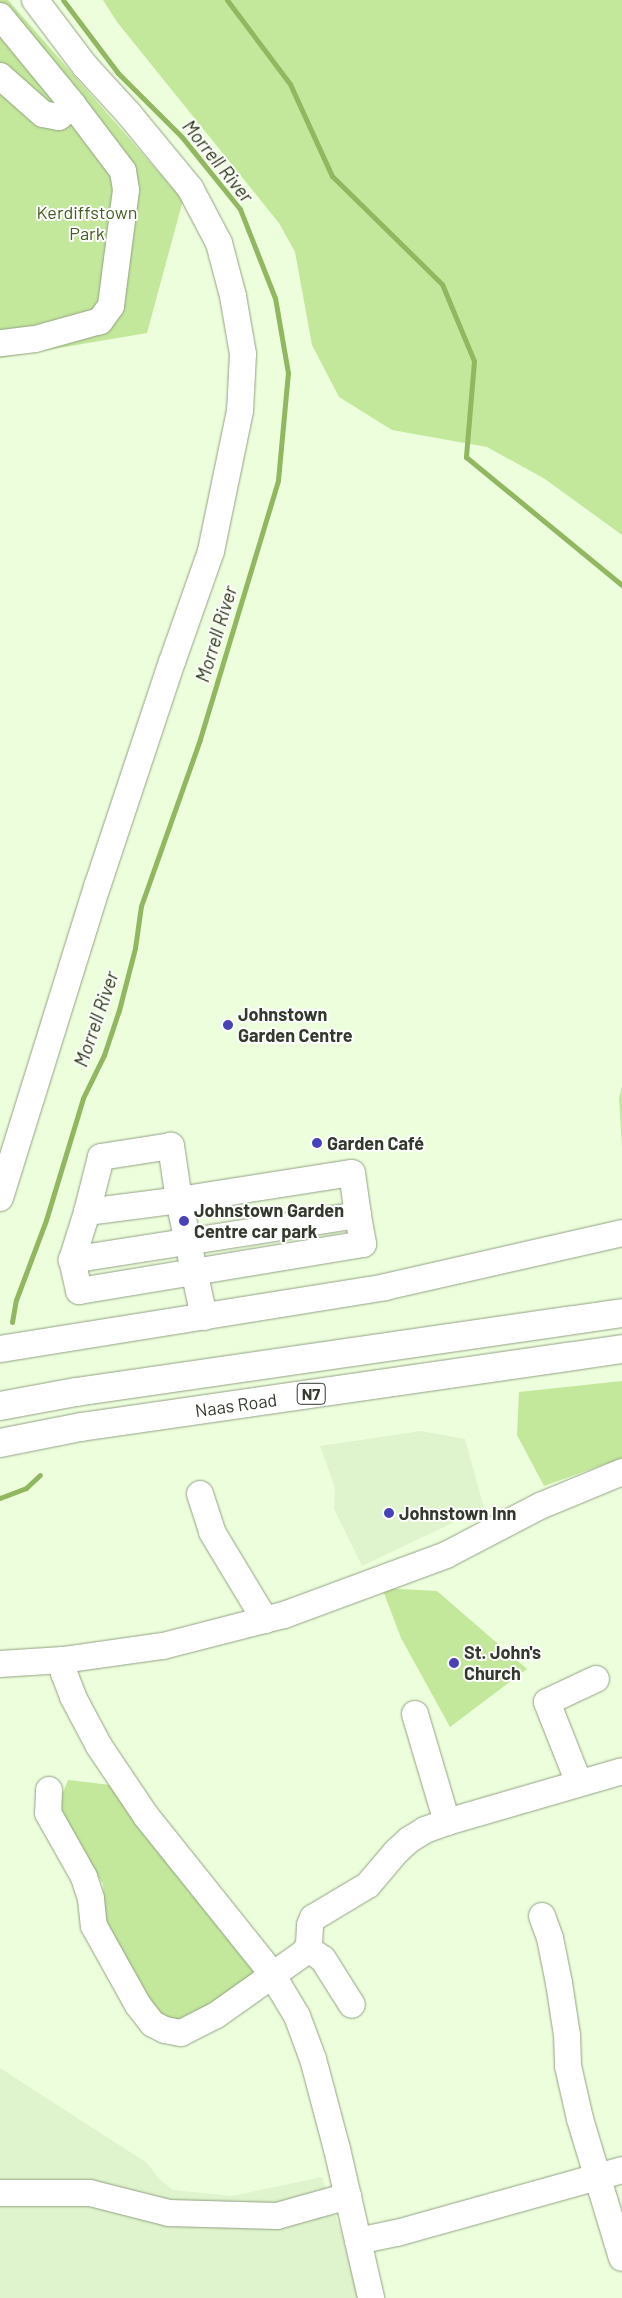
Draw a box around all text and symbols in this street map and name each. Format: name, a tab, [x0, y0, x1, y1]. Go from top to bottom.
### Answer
water label: Morrell River	[178, 115, 258, 207]
park label: Kerdiffstown Park	[37, 202, 137, 244]
water label: Morrell River	[191, 583, 241, 685]
water label: Morrell River	[69, 968, 123, 1070]
place label: Johnstown Garden Centre	[238, 1004, 353, 1046]
marker: Johnstown Garden Centre	[222, 1019, 234, 1031]
place label: Garden Café	[327, 1132, 424, 1154]
marker: Garden Café	[311, 1137, 323, 1149]
place label: Johnstown Garden Centre car park	[194, 1200, 344, 1242]
marker: Johnstown Garden Centre car park	[178, 1215, 190, 1227]
road number: N7	[296, 1380, 326, 1408]
street label: Naas Road	[194, 1389, 278, 1421]
place label: Johnstown Inn	[399, 1502, 516, 1524]
marker: Johnstown Inn	[383, 1507, 395, 1519]
place label: St. John's Church	[464, 1642, 541, 1685]
marker: St. John's Church	[448, 1657, 460, 1669]

